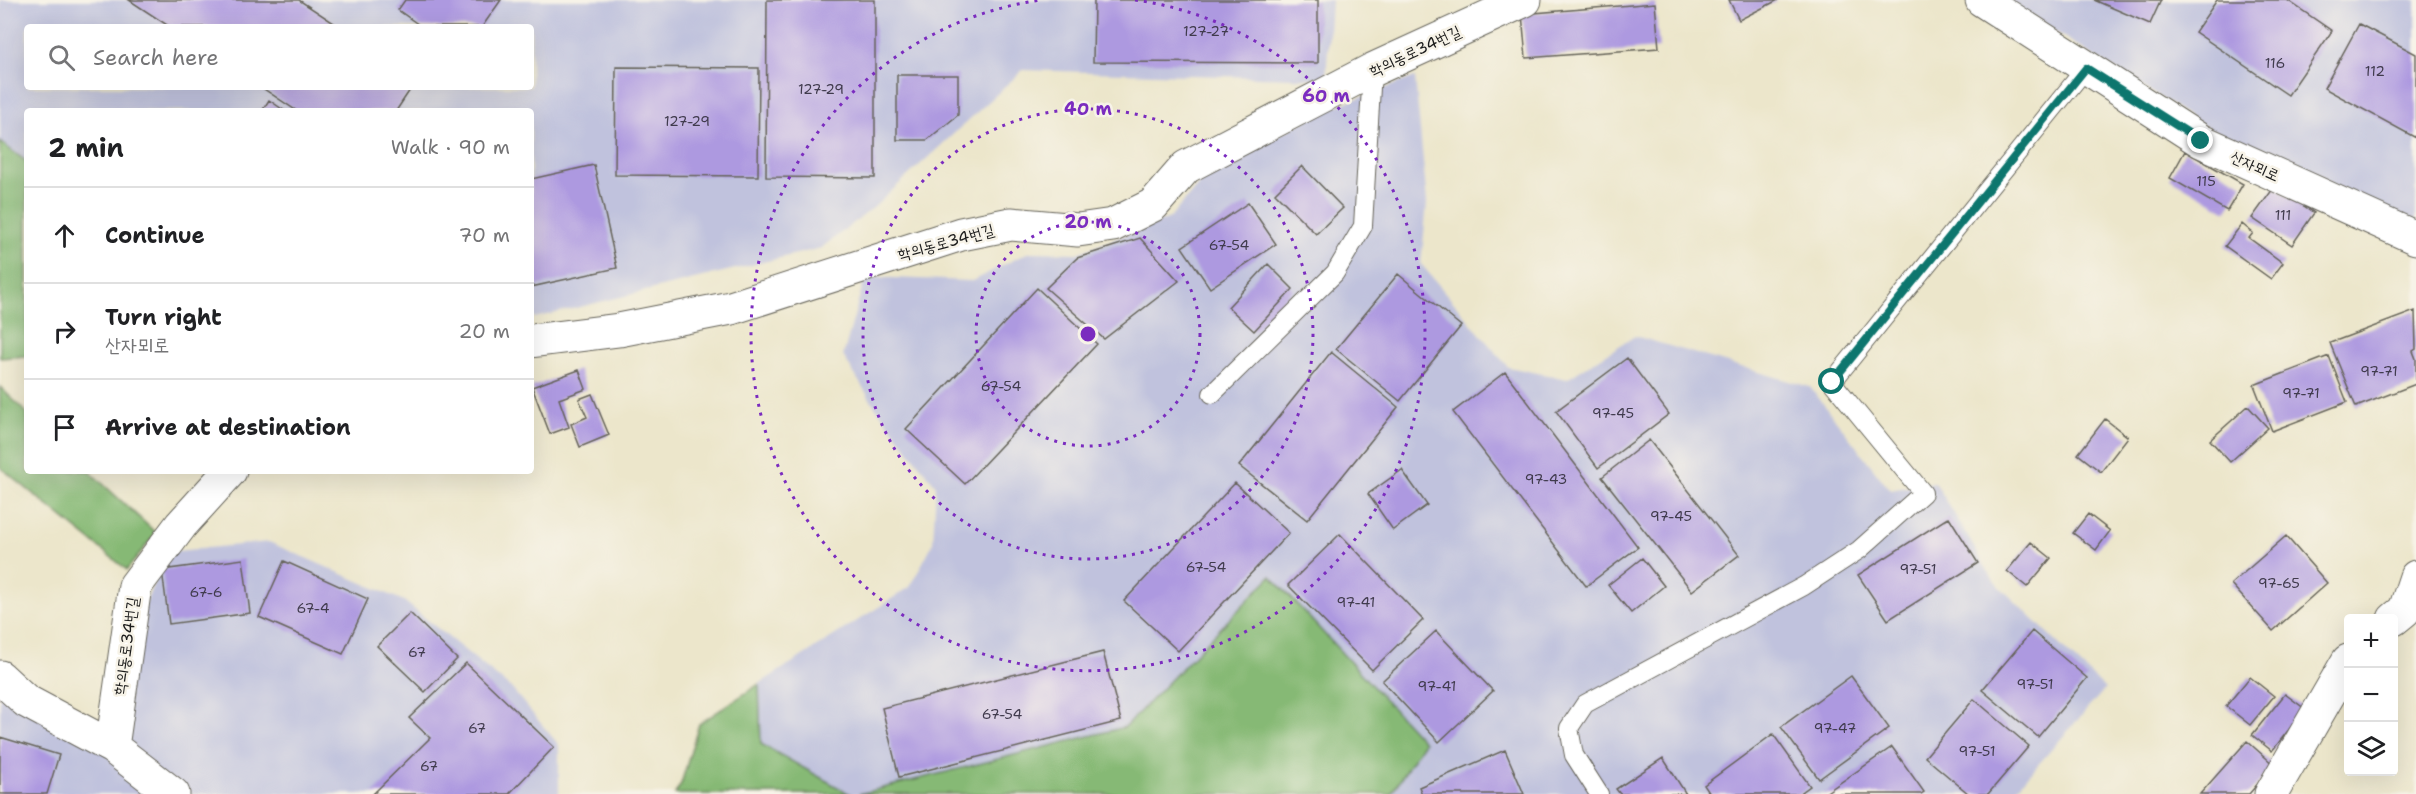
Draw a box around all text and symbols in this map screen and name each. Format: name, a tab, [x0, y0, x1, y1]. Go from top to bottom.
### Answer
street label: 학의동로34번길	[1366, 21, 1464, 81]
house number: 127-27	[1183, 22, 1229, 40]
search box	[24, 24, 534, 90]
icon: search	[45, 41, 78, 74]
text: Search here	[93, 43, 219, 72]
house number: 116	[2265, 54, 2285, 72]
house number: 112	[2365, 62, 2385, 80]
house number: 127-29	[798, 80, 844, 98]
text: 60 m	[1302, 84, 1350, 108]
text: 40 m	[1064, 97, 1112, 121]
house number: 127-29	[664, 112, 710, 130]
route end	[2187, 127, 2213, 153]
text: 2 min	[48, 130, 124, 165]
text: Walk · 90 m	[391, 134, 510, 160]
street label: 산자뫼로	[2227, 146, 2283, 186]
house number: 115	[2196, 172, 2216, 190]
house number: 111	[2275, 206, 2291, 224]
text: 20 m	[1064, 210, 1112, 234]
icon: ahead	[48, 219, 81, 252]
street label: 학의동로34번길	[895, 219, 997, 265]
text: Continue	[105, 221, 205, 250]
text: 70 m	[458, 222, 510, 248]
house number: 67-54	[1209, 236, 1250, 254]
text: Turn right	[105, 303, 222, 332]
icon: right	[48, 315, 81, 348]
text: 20 m	[459, 318, 510, 344]
centre of rings	[1078, 324, 1098, 344]
text: 산자뫼로	[105, 332, 169, 358]
house number: 97-71	[2360, 362, 2398, 380]
route start	[1818, 368, 1844, 394]
house number: 67-54	[981, 377, 1022, 395]
house number: 97-71	[2282, 384, 2320, 402]
house number: 97-45	[1592, 404, 1634, 422]
icon: arrive	[48, 411, 81, 444]
text: Arrive at destination	[105, 413, 351, 442]
house number: 97-43	[1525, 470, 1567, 488]
house number: 97-45	[1650, 507, 1692, 525]
house number: 67-54	[1186, 558, 1227, 576]
house number: 97-51	[1899, 560, 1937, 578]
house number: 97-65	[2258, 574, 2300, 592]
house number: 67-6	[189, 583, 223, 601]
house number: 97-41	[1337, 593, 1375, 611]
street label: 학의동로34번길	[109, 595, 143, 697]
house number: 67-4	[296, 599, 330, 617]
map controls	[2344, 614, 2398, 776]
button: +	[2344, 614, 2398, 668]
house number: 67	[408, 643, 426, 661]
button: −	[2344, 668, 2398, 722]
house number: 97-51	[2016, 675, 2054, 693]
house number: 97-41	[1418, 677, 1456, 695]
house number: 67-54	[982, 705, 1023, 723]
house number: 67	[468, 719, 486, 737]
house number: 97-47	[1814, 719, 1856, 737]
button: layers	[2344, 722, 2398, 776]
house number: 97-51	[1958, 742, 1996, 760]
house number: 67	[420, 757, 438, 775]

